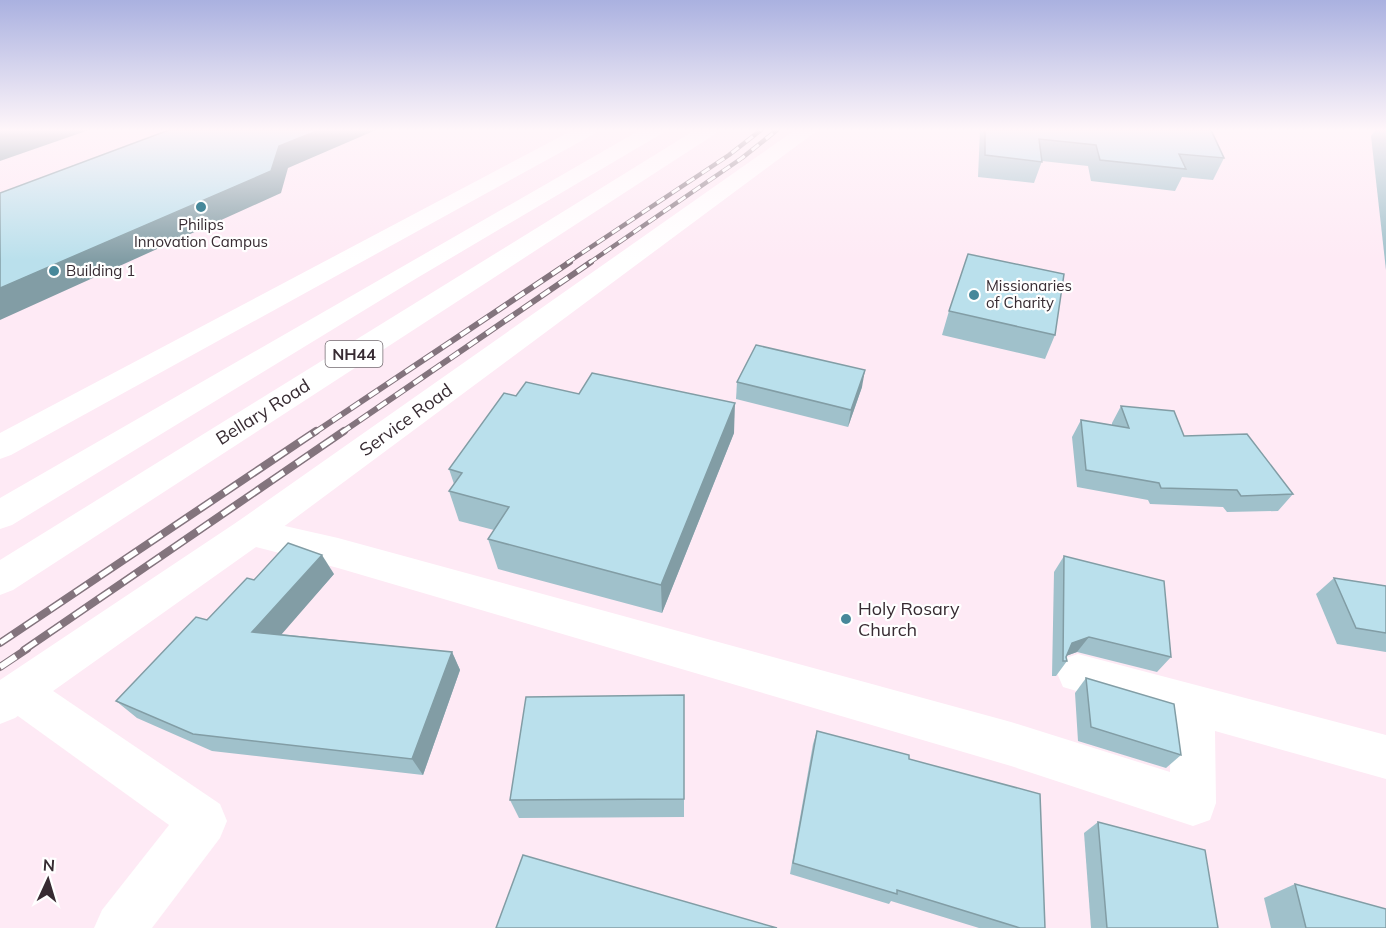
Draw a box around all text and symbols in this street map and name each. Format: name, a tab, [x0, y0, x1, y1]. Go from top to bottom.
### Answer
marker: Philips Innovation Campus	[194, 200, 208, 214]
place label: Philips Innovation Campus	[134, 215, 268, 251]
place label: Building 1	[66, 261, 135, 280]
marker: Building 1	[47, 264, 61, 278]
place label: Missionaries of Charity	[986, 276, 1072, 312]
marker: Missionaries of Charity	[967, 288, 981, 302]
road number: NH44	[326, 341, 382, 367]
street label: Bellary Road	[211, 374, 314, 450]
street label: Service Road	[355, 378, 457, 461]
place label: Holy Rosary Church	[858, 597, 960, 641]
marker: Holy Rosary Church	[839, 612, 853, 626]
north arrow	[18, 850, 78, 910]
text: N	[42, 855, 56, 875]

